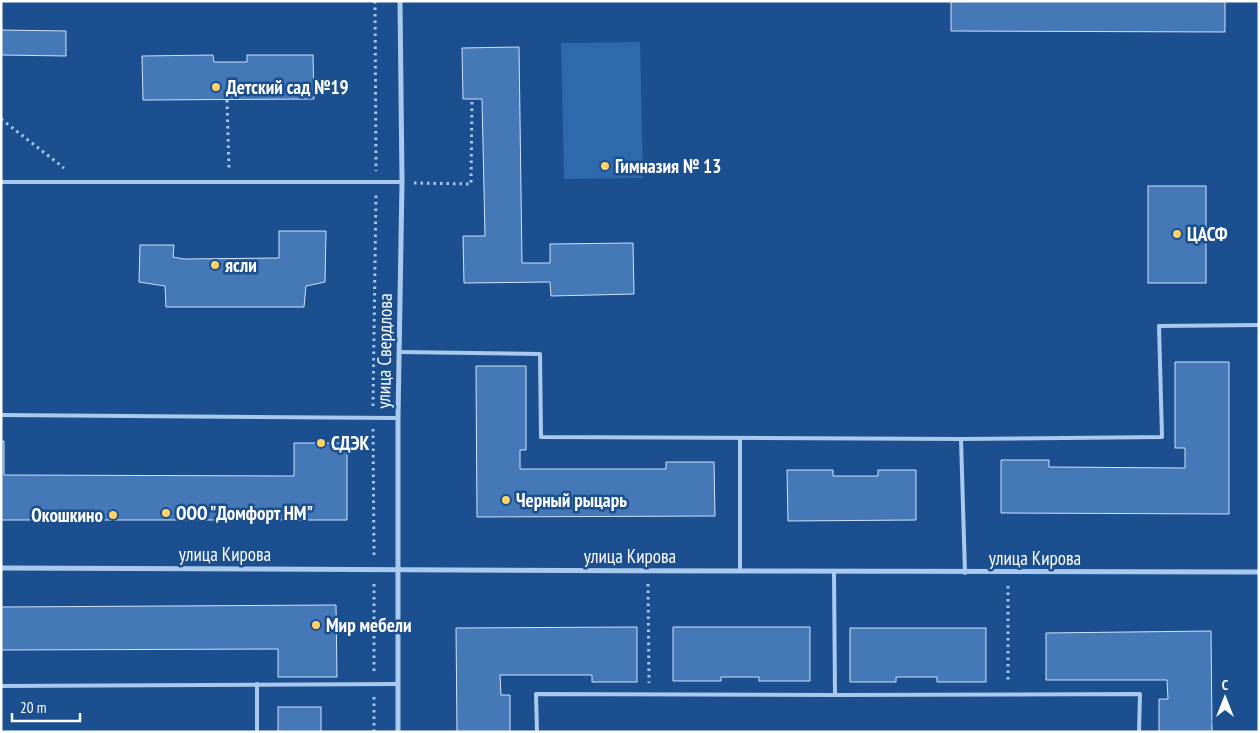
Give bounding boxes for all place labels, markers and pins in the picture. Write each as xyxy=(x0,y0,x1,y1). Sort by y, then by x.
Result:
place label: Детский сад №19 xyxy=(226,75,349,99)
marker: Детский сад №19 xyxy=(210,81,222,93)
place label: Гимназия № 13 xyxy=(615,154,721,178)
marker: Гимназия № 13 xyxy=(599,160,611,172)
place label: ЦАСФ xyxy=(1187,222,1228,246)
marker: ЦАСФ xyxy=(1171,228,1183,240)
place label: ясли xyxy=(225,253,257,277)
marker: ясли xyxy=(209,259,221,271)
place label: СДЭК xyxy=(331,431,370,455)
marker: СДЭК xyxy=(315,437,327,449)
place label: Черный рыцарь xyxy=(516,488,627,512)
marker: Черный рыцарь xyxy=(500,494,512,506)
place label: ООО "Домфорт НМ" xyxy=(176,501,313,525)
place label: Окошкино xyxy=(31,503,103,527)
marker: ООО "Домфорт НМ" xyxy=(160,507,172,519)
marker: Окошкино xyxy=(107,509,119,521)
place label: Мир мебели xyxy=(326,613,411,637)
marker: Мир мебели xyxy=(310,619,322,631)

